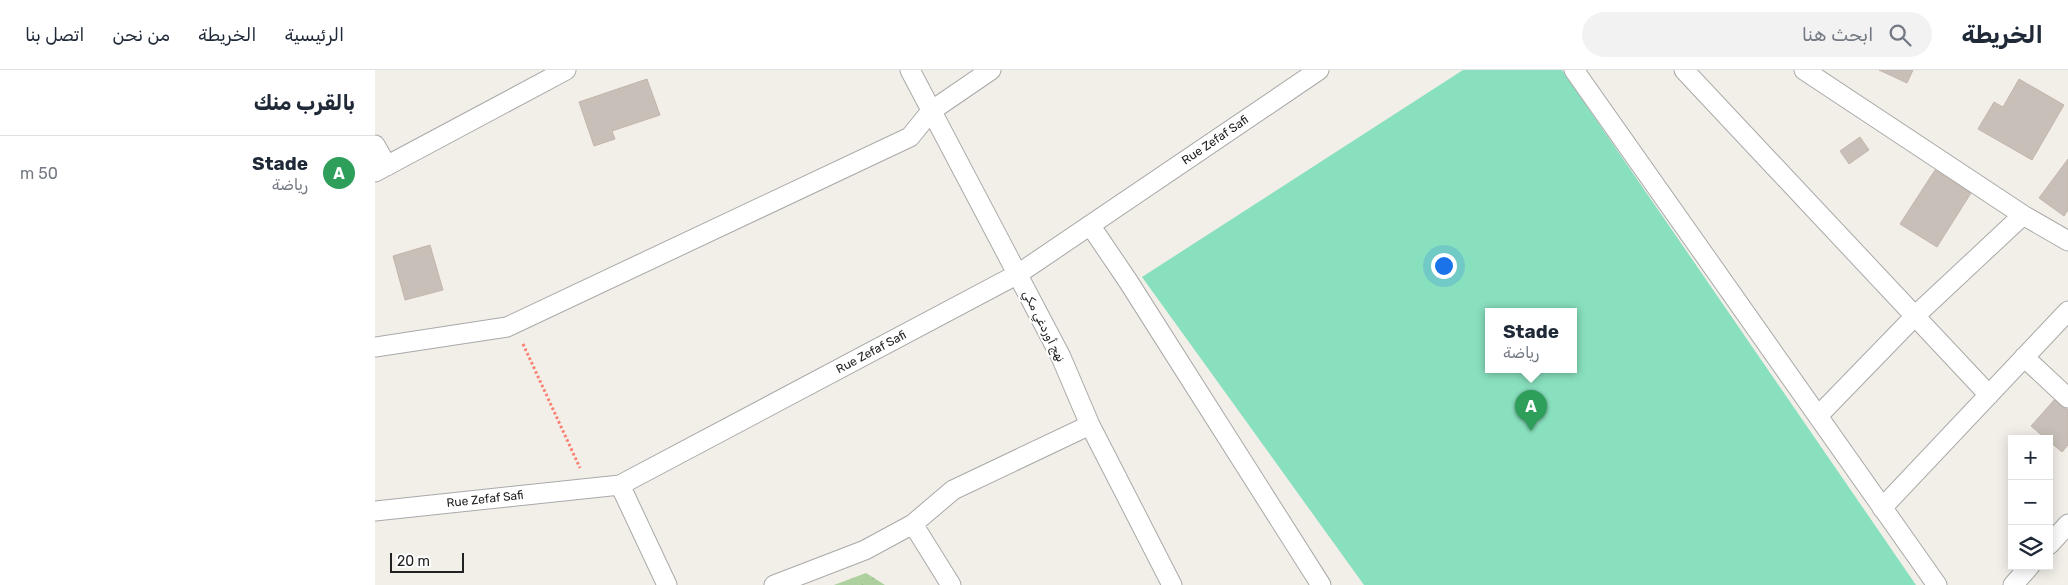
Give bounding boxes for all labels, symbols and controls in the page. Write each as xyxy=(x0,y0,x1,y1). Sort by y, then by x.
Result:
search box xyxy=(1582,12,1932,57)
icon: search xyxy=(1886,21,1914,49)
text: الخريطة xyxy=(1962,21,2043,49)
text: ابحث هنا xyxy=(1802,23,1874,46)
text: اتصل بنا xyxy=(25,24,84,46)
text: من نحن xyxy=(112,24,170,46)
text: الخريطة xyxy=(198,24,256,46)
text: الرئيسية xyxy=(284,24,344,46)
text: بالقرب منك xyxy=(254,90,355,115)
street label: Rue Zefaf Safi xyxy=(1179,113,1251,167)
text: Stade xyxy=(252,152,308,175)
text: 50 m xyxy=(20,164,58,183)
text: A xyxy=(333,164,345,183)
text: رياضة xyxy=(272,175,308,194)
your location xyxy=(1431,253,1457,279)
street label: نهج أوردغي مكي xyxy=(1018,288,1068,365)
popup xyxy=(1485,308,1577,373)
text: Stade xyxy=(1503,320,1559,343)
street label: Rue Zefaf Safi xyxy=(834,328,908,376)
text: رياضة xyxy=(1503,343,1539,362)
pin: A xyxy=(1515,390,1547,431)
map controls xyxy=(2008,435,2053,570)
button: + xyxy=(2008,435,2053,480)
button: − xyxy=(2008,480,2053,525)
street label: Rue Zefaf Safi xyxy=(446,488,524,510)
button: layers xyxy=(2008,525,2053,570)
scale bar xyxy=(390,550,464,573)
text: 20 m xyxy=(397,553,430,570)

